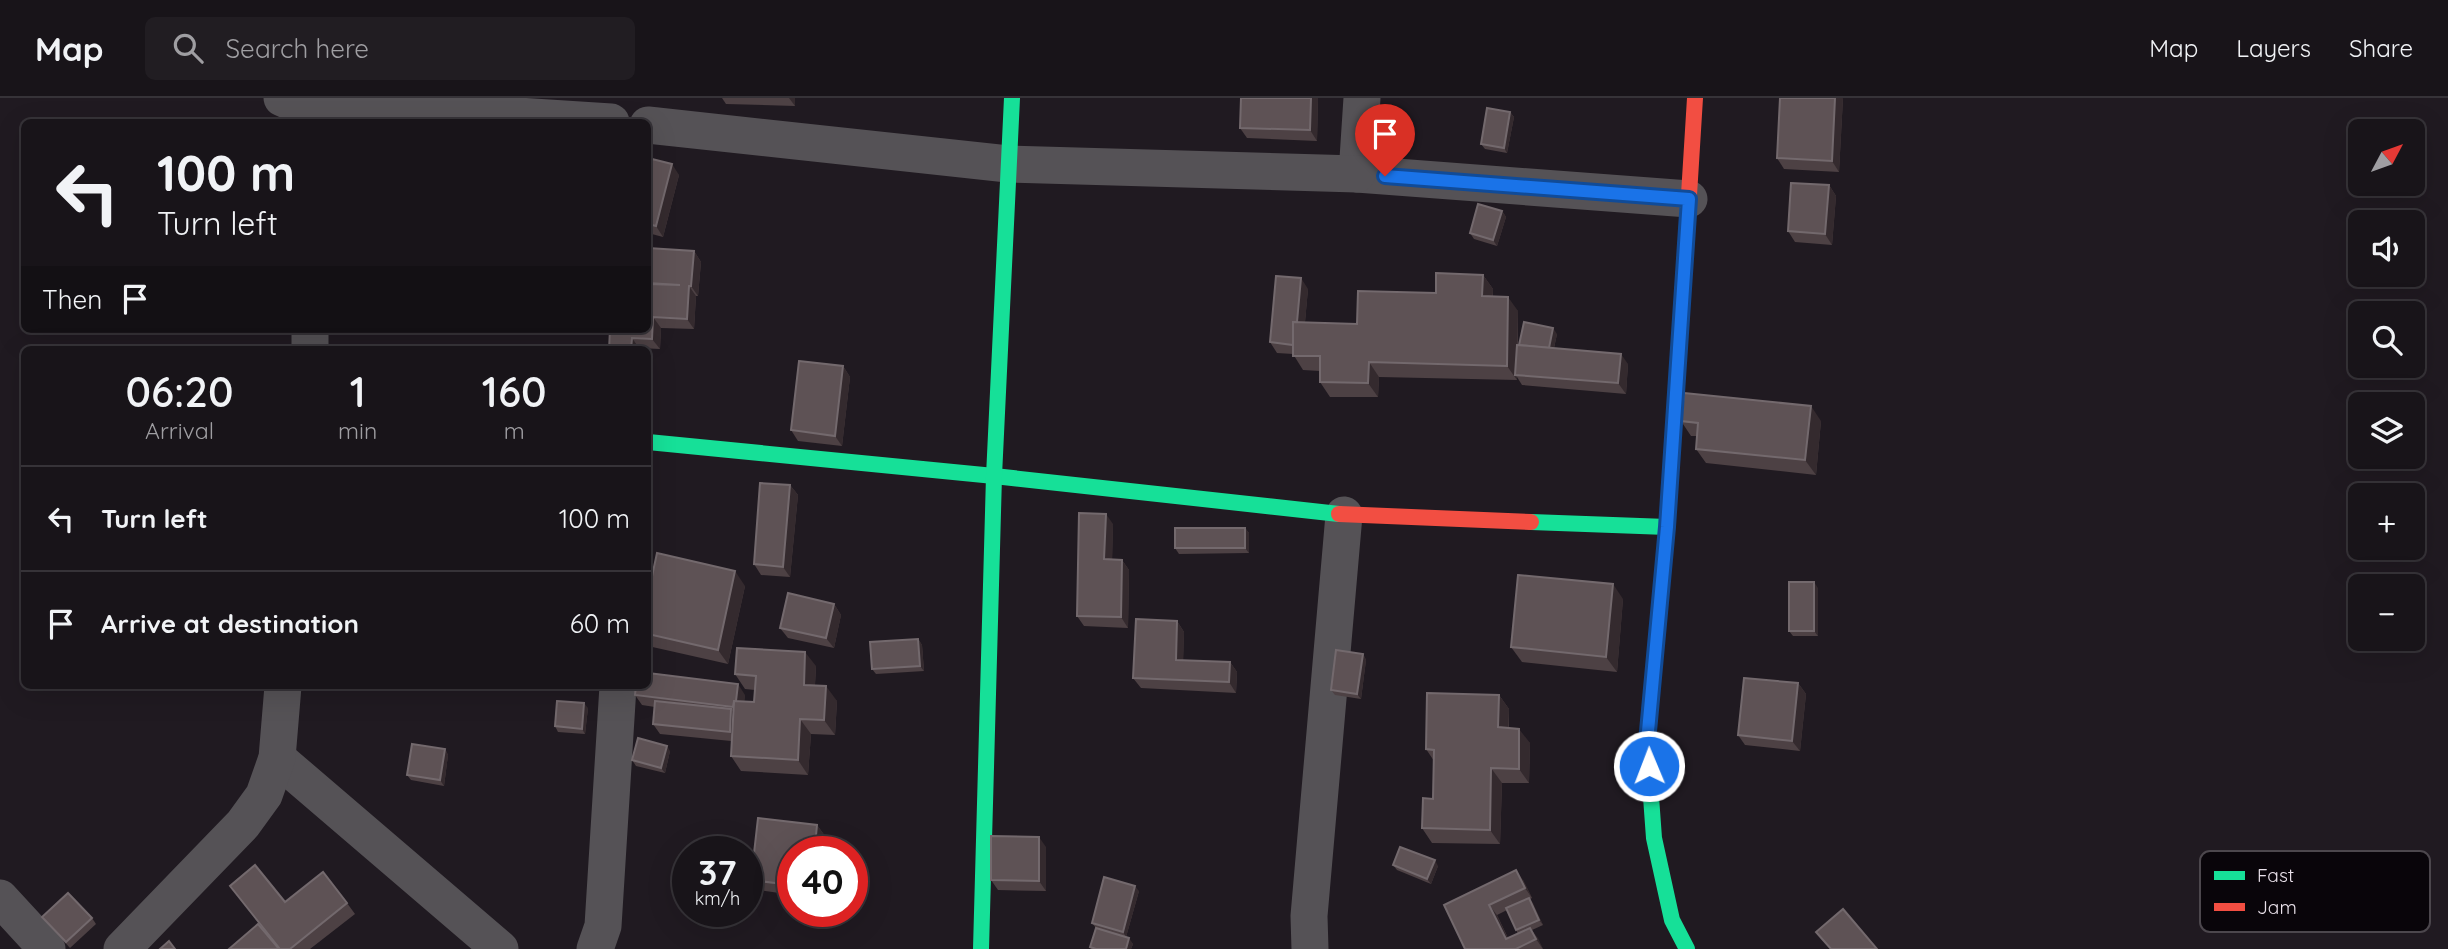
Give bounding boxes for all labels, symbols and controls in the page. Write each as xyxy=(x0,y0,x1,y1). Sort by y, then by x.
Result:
search box xyxy=(145,17,635,80)
text: Map xyxy=(35,28,103,69)
icon: search xyxy=(169,29,207,67)
text: Search here xyxy=(225,32,369,65)
text: Map xyxy=(2149,33,2198,63)
text: Layers xyxy=(2236,33,2311,63)
text: Share xyxy=(2349,33,2413,63)
pin xyxy=(1355,104,1415,176)
icon: arrive xyxy=(1366,115,1404,153)
north arrow xyxy=(2348,119,2426,196)
map controls xyxy=(2348,119,2425,651)
text: 100 m xyxy=(157,142,295,203)
icon: left xyxy=(42,147,133,238)
text: Turn left xyxy=(157,203,278,243)
button: sound xyxy=(2348,210,2425,287)
icon: arrive xyxy=(116,280,154,318)
text: Then xyxy=(42,283,102,316)
button: search xyxy=(2348,301,2425,378)
text: 06:20 xyxy=(126,365,234,418)
text: 1 xyxy=(350,365,366,418)
text: 160 xyxy=(482,365,546,418)
button: layers xyxy=(2348,392,2425,469)
text: Arrival xyxy=(145,416,214,445)
text: min xyxy=(338,416,377,445)
text: m xyxy=(504,416,525,445)
button: + xyxy=(2348,483,2425,560)
icon: left xyxy=(42,500,80,538)
text: Turn left xyxy=(101,502,208,535)
text: 100 m xyxy=(559,502,630,535)
button: − xyxy=(2348,574,2425,651)
icon: arrive xyxy=(42,605,80,643)
text: Arrive at destination xyxy=(101,607,359,640)
text: 60 m xyxy=(570,607,630,640)
position arrow xyxy=(1612,729,1686,803)
speed limit sign: 40 xyxy=(777,836,868,927)
text: 37 xyxy=(698,850,737,894)
legend xyxy=(2200,851,2430,932)
text: Fast xyxy=(2257,863,2294,887)
text: km/h xyxy=(695,887,740,910)
text: Jam xyxy=(2257,895,2297,919)

